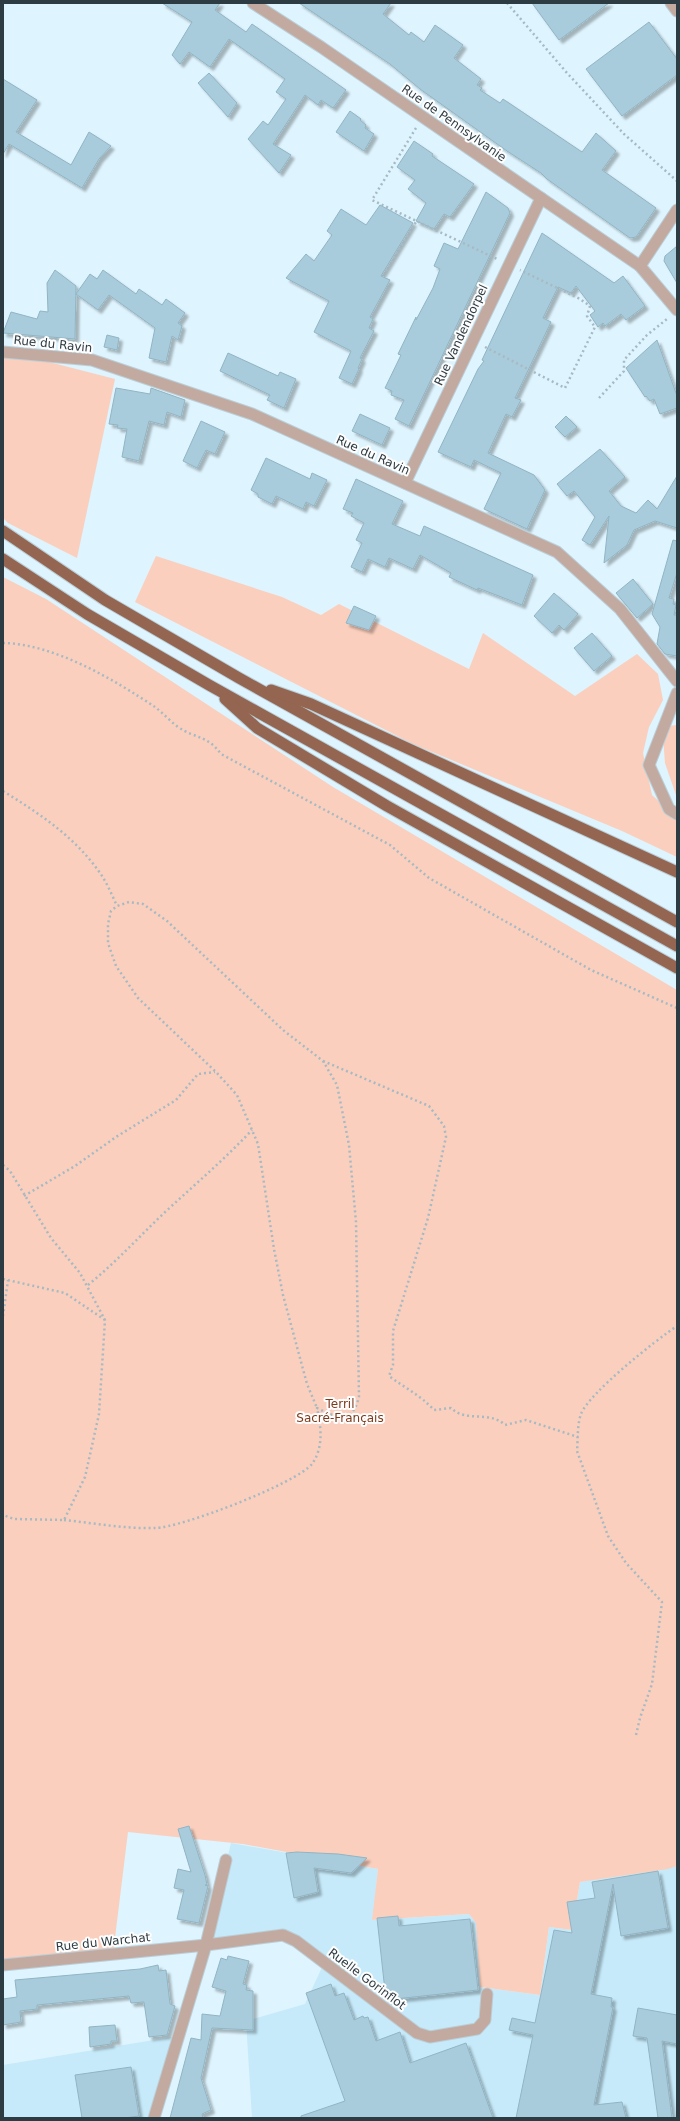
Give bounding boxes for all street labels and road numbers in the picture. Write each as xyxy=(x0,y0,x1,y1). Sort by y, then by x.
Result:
street label: Rue de Pennsylvanie xyxy=(399,82,509,164)
street label: Rue Vandendorpel xyxy=(431,282,491,388)
street label: Rue du Ravin xyxy=(13,333,93,355)
street label: Rue du Ravin xyxy=(334,433,412,477)
street label: Rue du Warchat xyxy=(55,1930,151,1954)
street label: Ruelle Gorinflot xyxy=(326,1945,408,2013)

